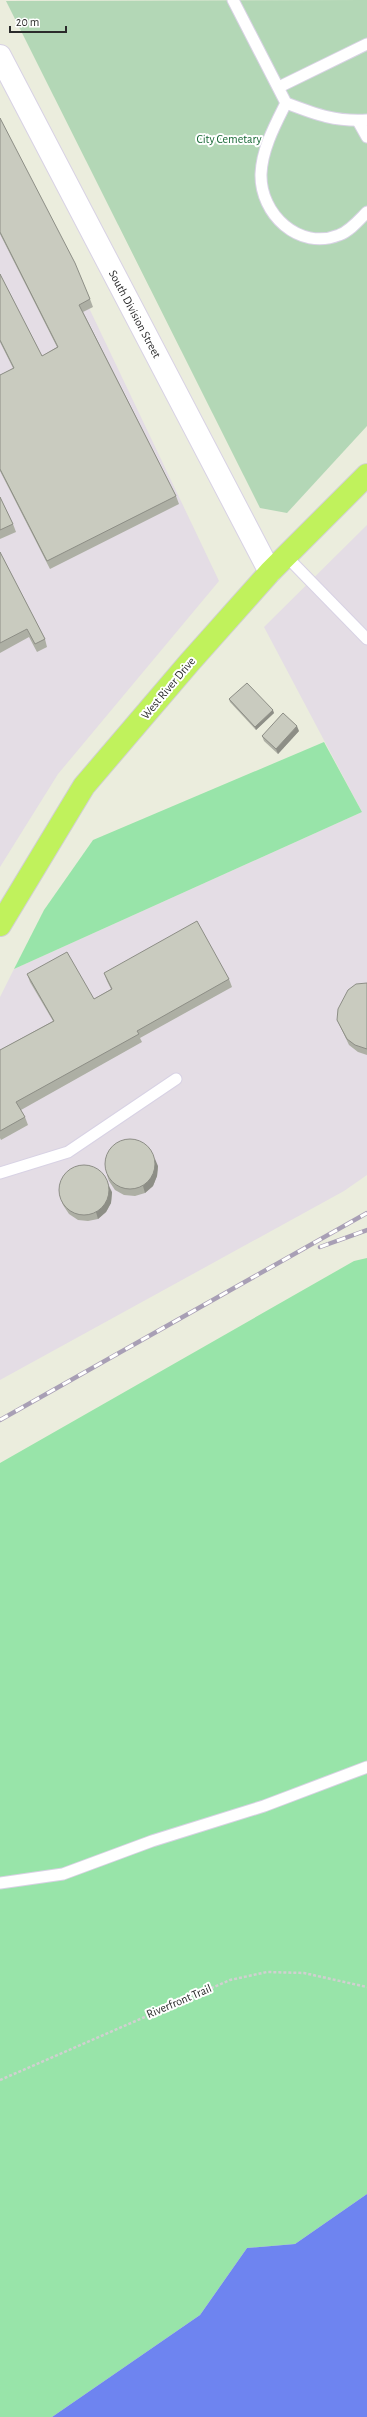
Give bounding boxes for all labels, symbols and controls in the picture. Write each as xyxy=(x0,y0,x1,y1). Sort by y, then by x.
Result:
scale bar xyxy=(10,8,66,34)
text: 20 m xyxy=(16,16,39,28)
park label: City Cemetary xyxy=(196,133,262,146)
street label: South Division Street xyxy=(107,268,163,360)
street label: West River Drive xyxy=(139,655,197,721)
street label: Riverfront Trail xyxy=(145,1982,213,2020)

